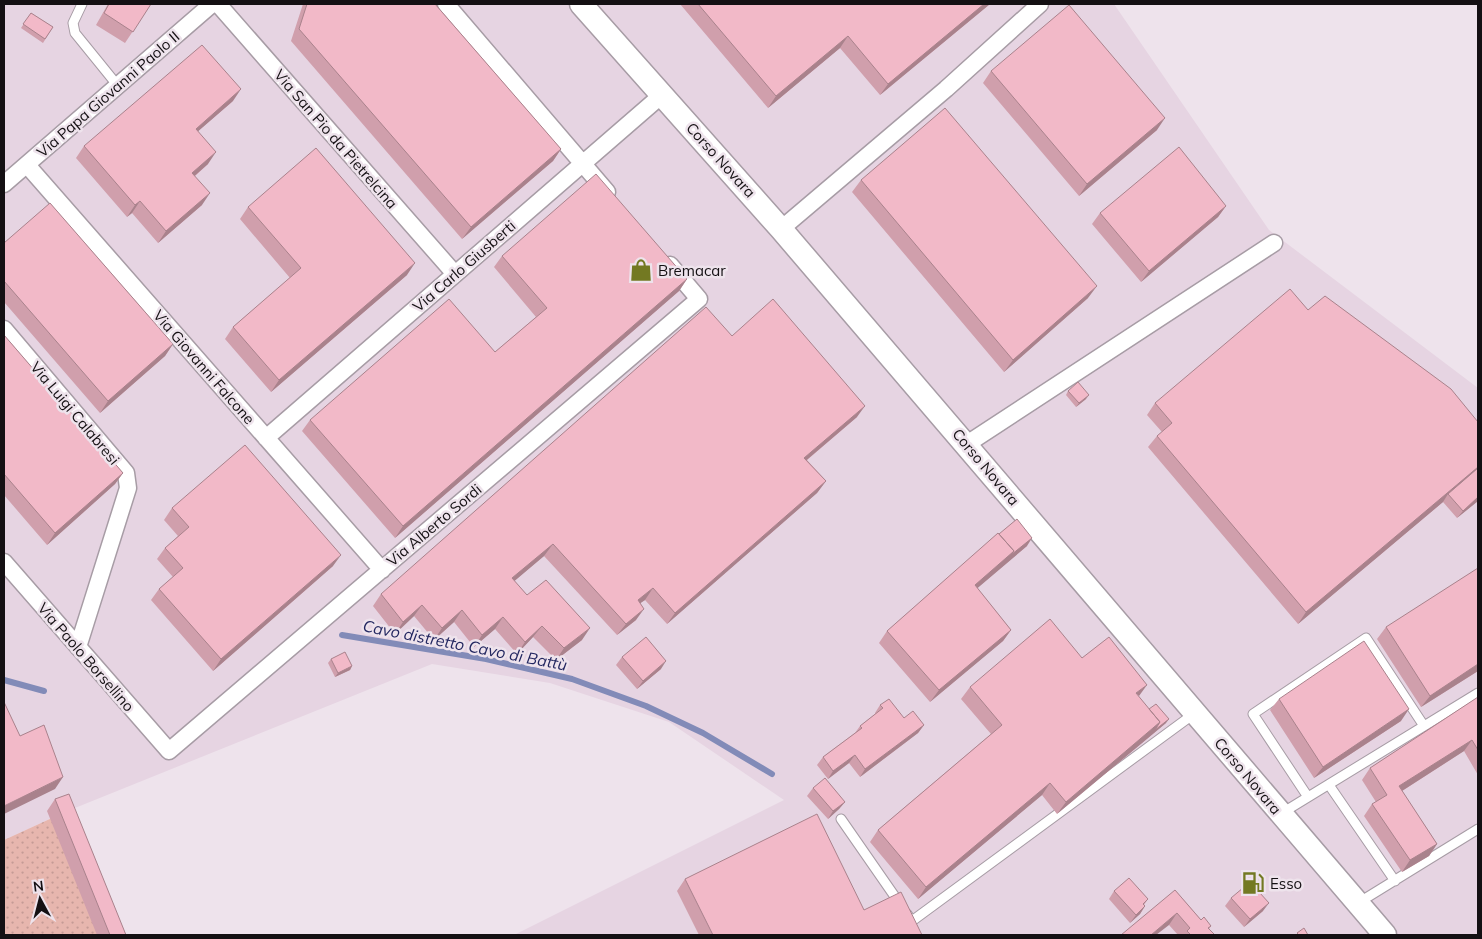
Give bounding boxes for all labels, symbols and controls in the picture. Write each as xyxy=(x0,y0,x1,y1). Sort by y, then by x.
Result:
street label: Via Papa Giovanni Paolo II xyxy=(33,27,183,161)
street label: Via San Pio da Pietrelcina xyxy=(270,65,402,213)
street label: Corso Novara xyxy=(682,119,760,201)
street label: Via Carlo Giusberti xyxy=(409,216,519,316)
shop icon: Bremacar xyxy=(628,257,654,283)
place label: Bremacar xyxy=(658,261,726,280)
street label: Via Giovanni Falcone xyxy=(149,306,259,428)
street label: Via Luigi Calabresi xyxy=(26,358,124,468)
street label: Corso Novara xyxy=(948,425,1024,509)
street label: Via Alberto Sordi xyxy=(383,480,485,570)
street label: Via Paolo Borsellino xyxy=(34,599,138,715)
water label: Cavo distretto Cavo di Battù xyxy=(361,615,569,675)
street label: Corso Novara xyxy=(1210,734,1286,818)
fuel station icon: Esso xyxy=(1240,870,1266,896)
north arrow xyxy=(15,874,65,924)
place label: Esso xyxy=(1270,874,1302,893)
text: N xyxy=(32,877,45,896)

